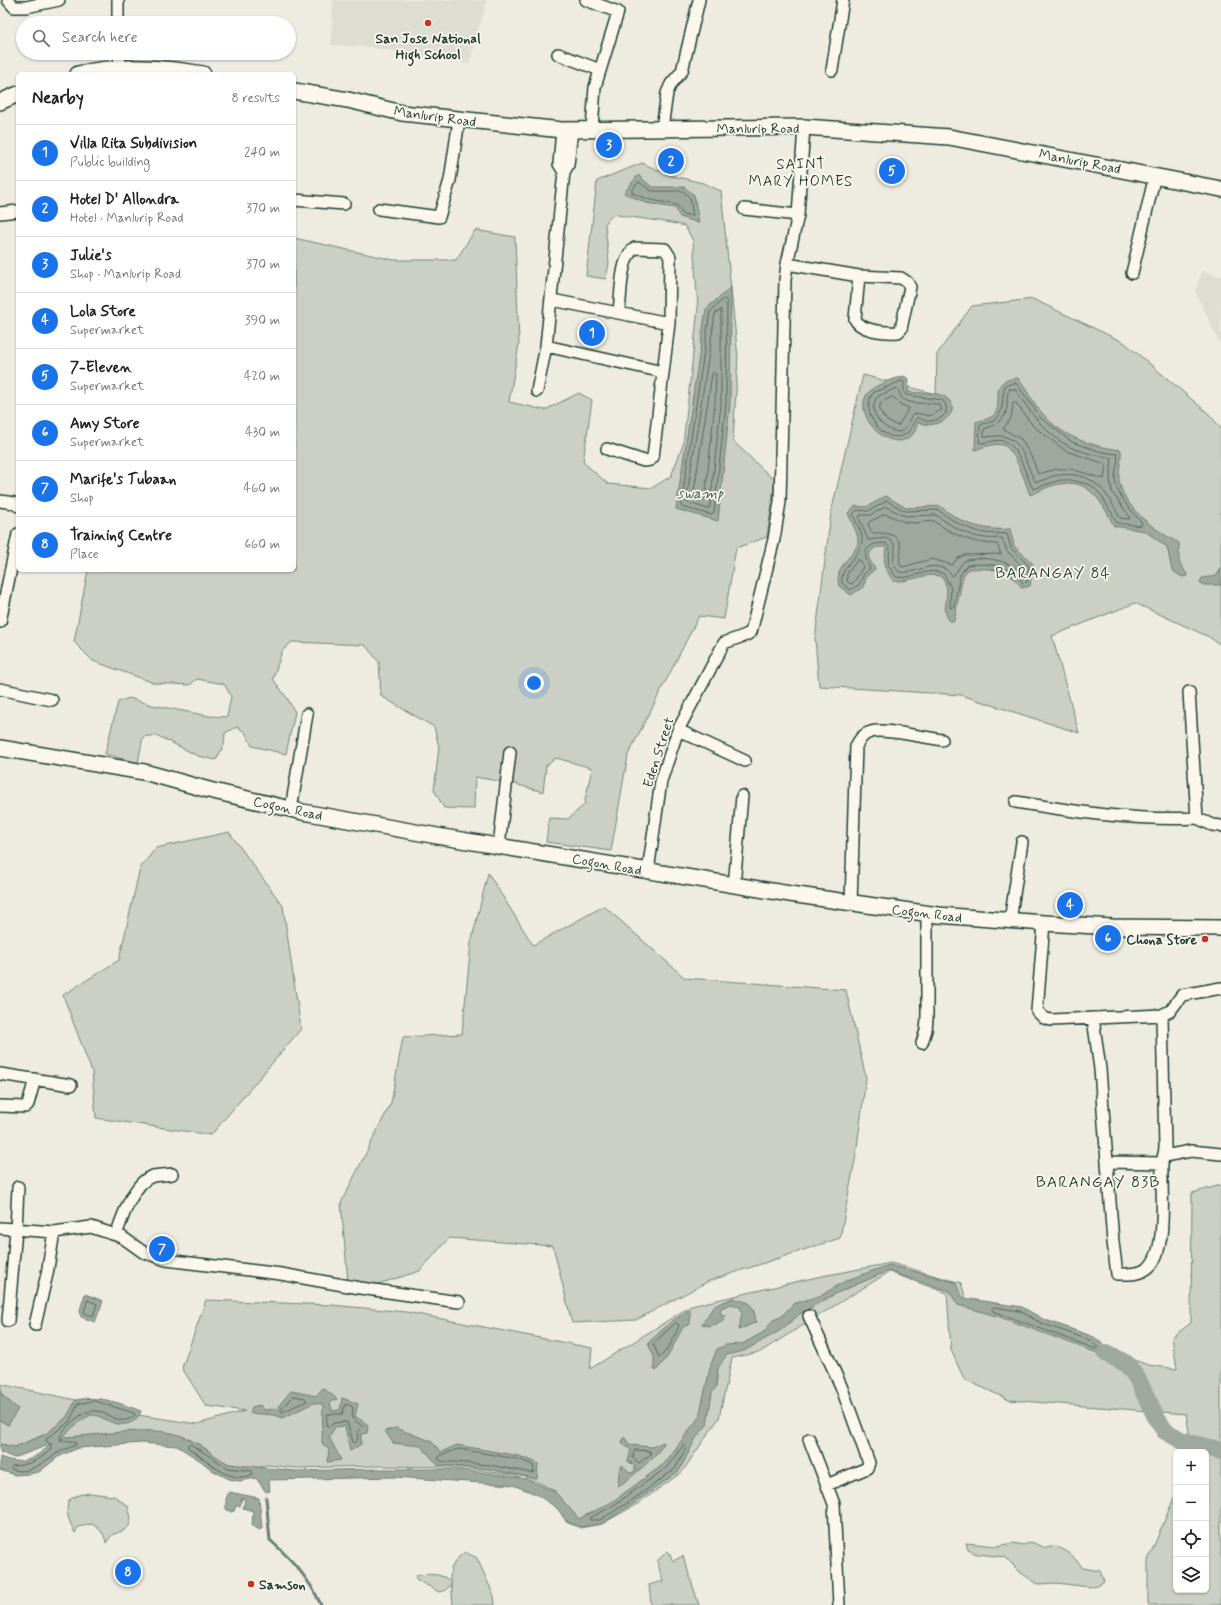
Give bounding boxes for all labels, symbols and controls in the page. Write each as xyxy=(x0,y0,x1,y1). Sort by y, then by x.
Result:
search box xyxy=(16,16,296,60)
marker: San Jose National High School xyxy=(423,18,433,28)
icon: search xyxy=(30,27,52,49)
text: Search here xyxy=(62,28,138,48)
place label: San Jose National High School xyxy=(375,30,481,67)
text: Nearby xyxy=(32,87,84,109)
text: 8 results xyxy=(232,90,280,107)
street label: Manlurip Road xyxy=(393,102,477,132)
street label: Manlurip Road xyxy=(717,120,799,138)
pin: 3 xyxy=(596,130,622,160)
text: Villa Rita Subdivision xyxy=(70,134,197,154)
text: 1 xyxy=(42,144,48,161)
text: 240 m xyxy=(244,144,280,161)
street label: Manlurip Road xyxy=(1037,145,1122,179)
pin: 2 xyxy=(658,146,684,176)
text: Public building xyxy=(70,154,150,171)
district label: SAINT MARY HOMES xyxy=(749,155,853,192)
pin: 5 xyxy=(879,156,905,186)
text: Hotel D' Allondra xyxy=(70,190,179,210)
text: 2 xyxy=(42,200,48,217)
text: 370 m xyxy=(246,200,280,217)
text: Hotel · Manlurip Road xyxy=(70,210,183,227)
text: Julie's xyxy=(70,246,112,266)
text: 3 xyxy=(42,256,48,273)
text: 370 m xyxy=(246,256,280,273)
text: Shop · Manlurip Road xyxy=(70,266,181,283)
text: Lola Store xyxy=(70,302,136,322)
text: 4 xyxy=(41,312,49,329)
text: 390 m xyxy=(245,312,280,329)
pin: 1 xyxy=(579,318,605,348)
text: Supermarket xyxy=(70,322,144,339)
text: 7-Eleven xyxy=(70,358,132,378)
text: 5 xyxy=(41,368,49,385)
text: 420 m xyxy=(244,368,280,385)
text: Supermarket xyxy=(70,378,144,395)
text: Amy Store xyxy=(70,414,140,434)
text: 6 xyxy=(42,424,48,441)
text: 430 m xyxy=(245,424,280,441)
text: Supermarket xyxy=(70,434,144,451)
text: Marife's Tubaan xyxy=(70,470,176,490)
text: 7 xyxy=(41,480,49,497)
text: 460 m xyxy=(244,480,280,497)
water label: swamp xyxy=(677,484,724,504)
text: Shop xyxy=(70,490,94,507)
text: Training Centre xyxy=(70,526,172,546)
text: 8 xyxy=(41,536,49,553)
text: 660 m xyxy=(244,536,280,553)
text: Place xyxy=(70,546,99,563)
district label: BARANGAY 84 xyxy=(995,563,1111,584)
your location xyxy=(524,673,544,693)
street label: Eden Street xyxy=(639,714,679,790)
street label: Cogon Road xyxy=(251,793,324,827)
street label: Cogon Road xyxy=(570,850,643,882)
pin: 4 xyxy=(1057,890,1083,920)
street label: Cogon Road xyxy=(891,901,963,929)
pin: 6 xyxy=(1095,923,1121,953)
place label: Chona Store xyxy=(1126,931,1197,949)
marker: Chona Store xyxy=(1200,934,1210,944)
district label: BARANGAY 83B xyxy=(1036,1172,1160,1193)
pin: 7 xyxy=(149,1234,175,1264)
map controls xyxy=(1173,1449,1209,1593)
button: + xyxy=(1173,1449,1209,1485)
button: − xyxy=(1173,1485,1209,1521)
button: locate xyxy=(1173,1521,1209,1557)
pin: 8 xyxy=(115,1557,141,1587)
button: layers xyxy=(1173,1557,1209,1593)
place label: Samson xyxy=(259,1576,306,1594)
marker: Samson xyxy=(246,1579,256,1589)

